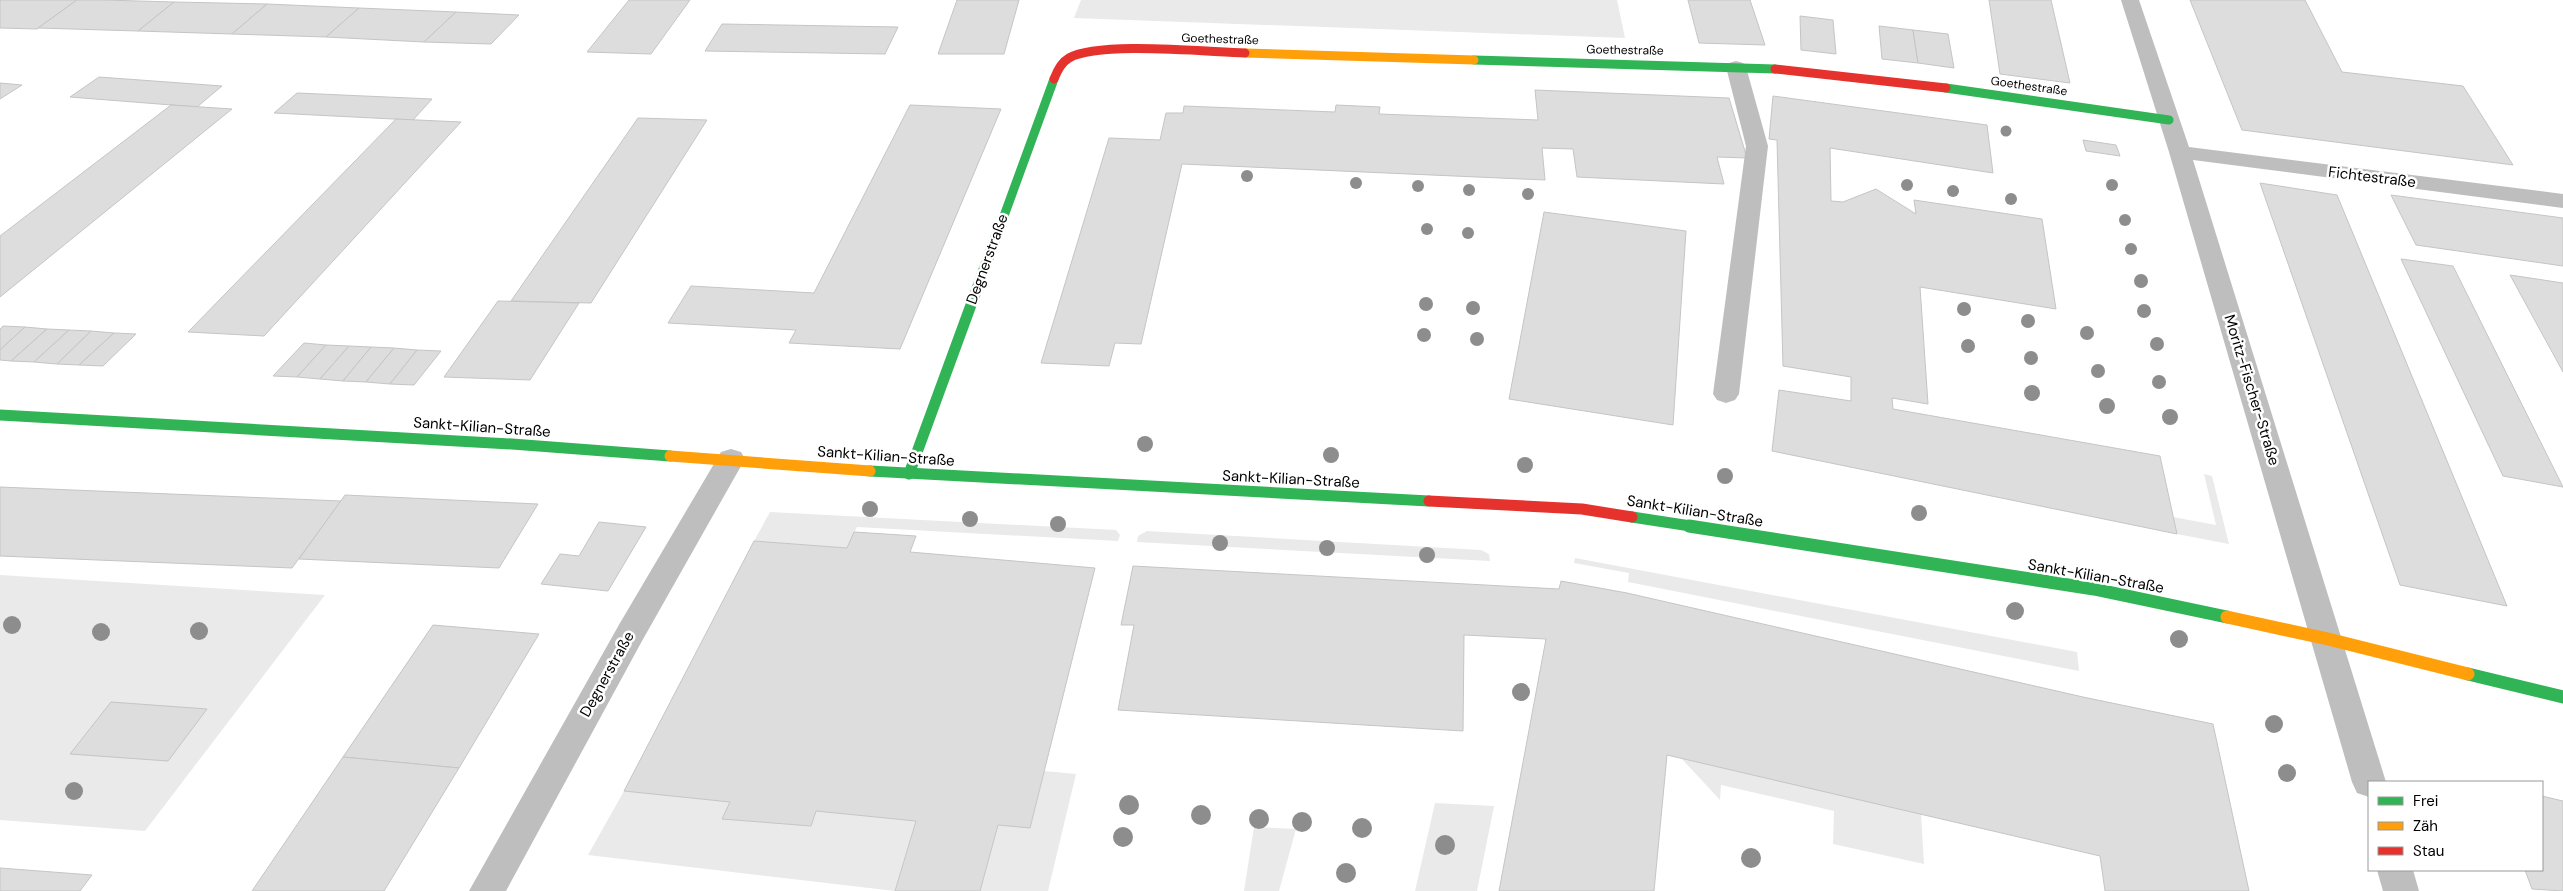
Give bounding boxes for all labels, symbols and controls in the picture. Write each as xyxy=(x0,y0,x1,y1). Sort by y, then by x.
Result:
street label: Goethestraße xyxy=(1181,30,1259,48)
street label: Goethestraße xyxy=(1586,41,1664,59)
street label: Goethestraße xyxy=(1990,73,2069,99)
street label: Fichtestraße xyxy=(2327,162,2417,192)
street label: Degnerstraße xyxy=(961,211,1013,307)
street label: Moritz-Fischer-Straße xyxy=(2220,312,2284,468)
street label: Sankt-Kilian-Straße xyxy=(413,412,551,442)
street label: Sankt-Kilian-Straße xyxy=(817,441,955,471)
street label: Sankt-Kilian-Straße xyxy=(1222,465,1360,493)
street label: Sankt-Kilian-Straße xyxy=(1625,490,1765,532)
street label: Sankt-Kilian-Straße xyxy=(2026,554,2166,598)
street label: Degnerstraße xyxy=(575,628,639,720)
legend xyxy=(2368,781,2543,871)
text: Frei xyxy=(2413,791,2438,811)
text: Zäh xyxy=(2413,816,2438,836)
text: Stau xyxy=(2413,841,2444,861)

